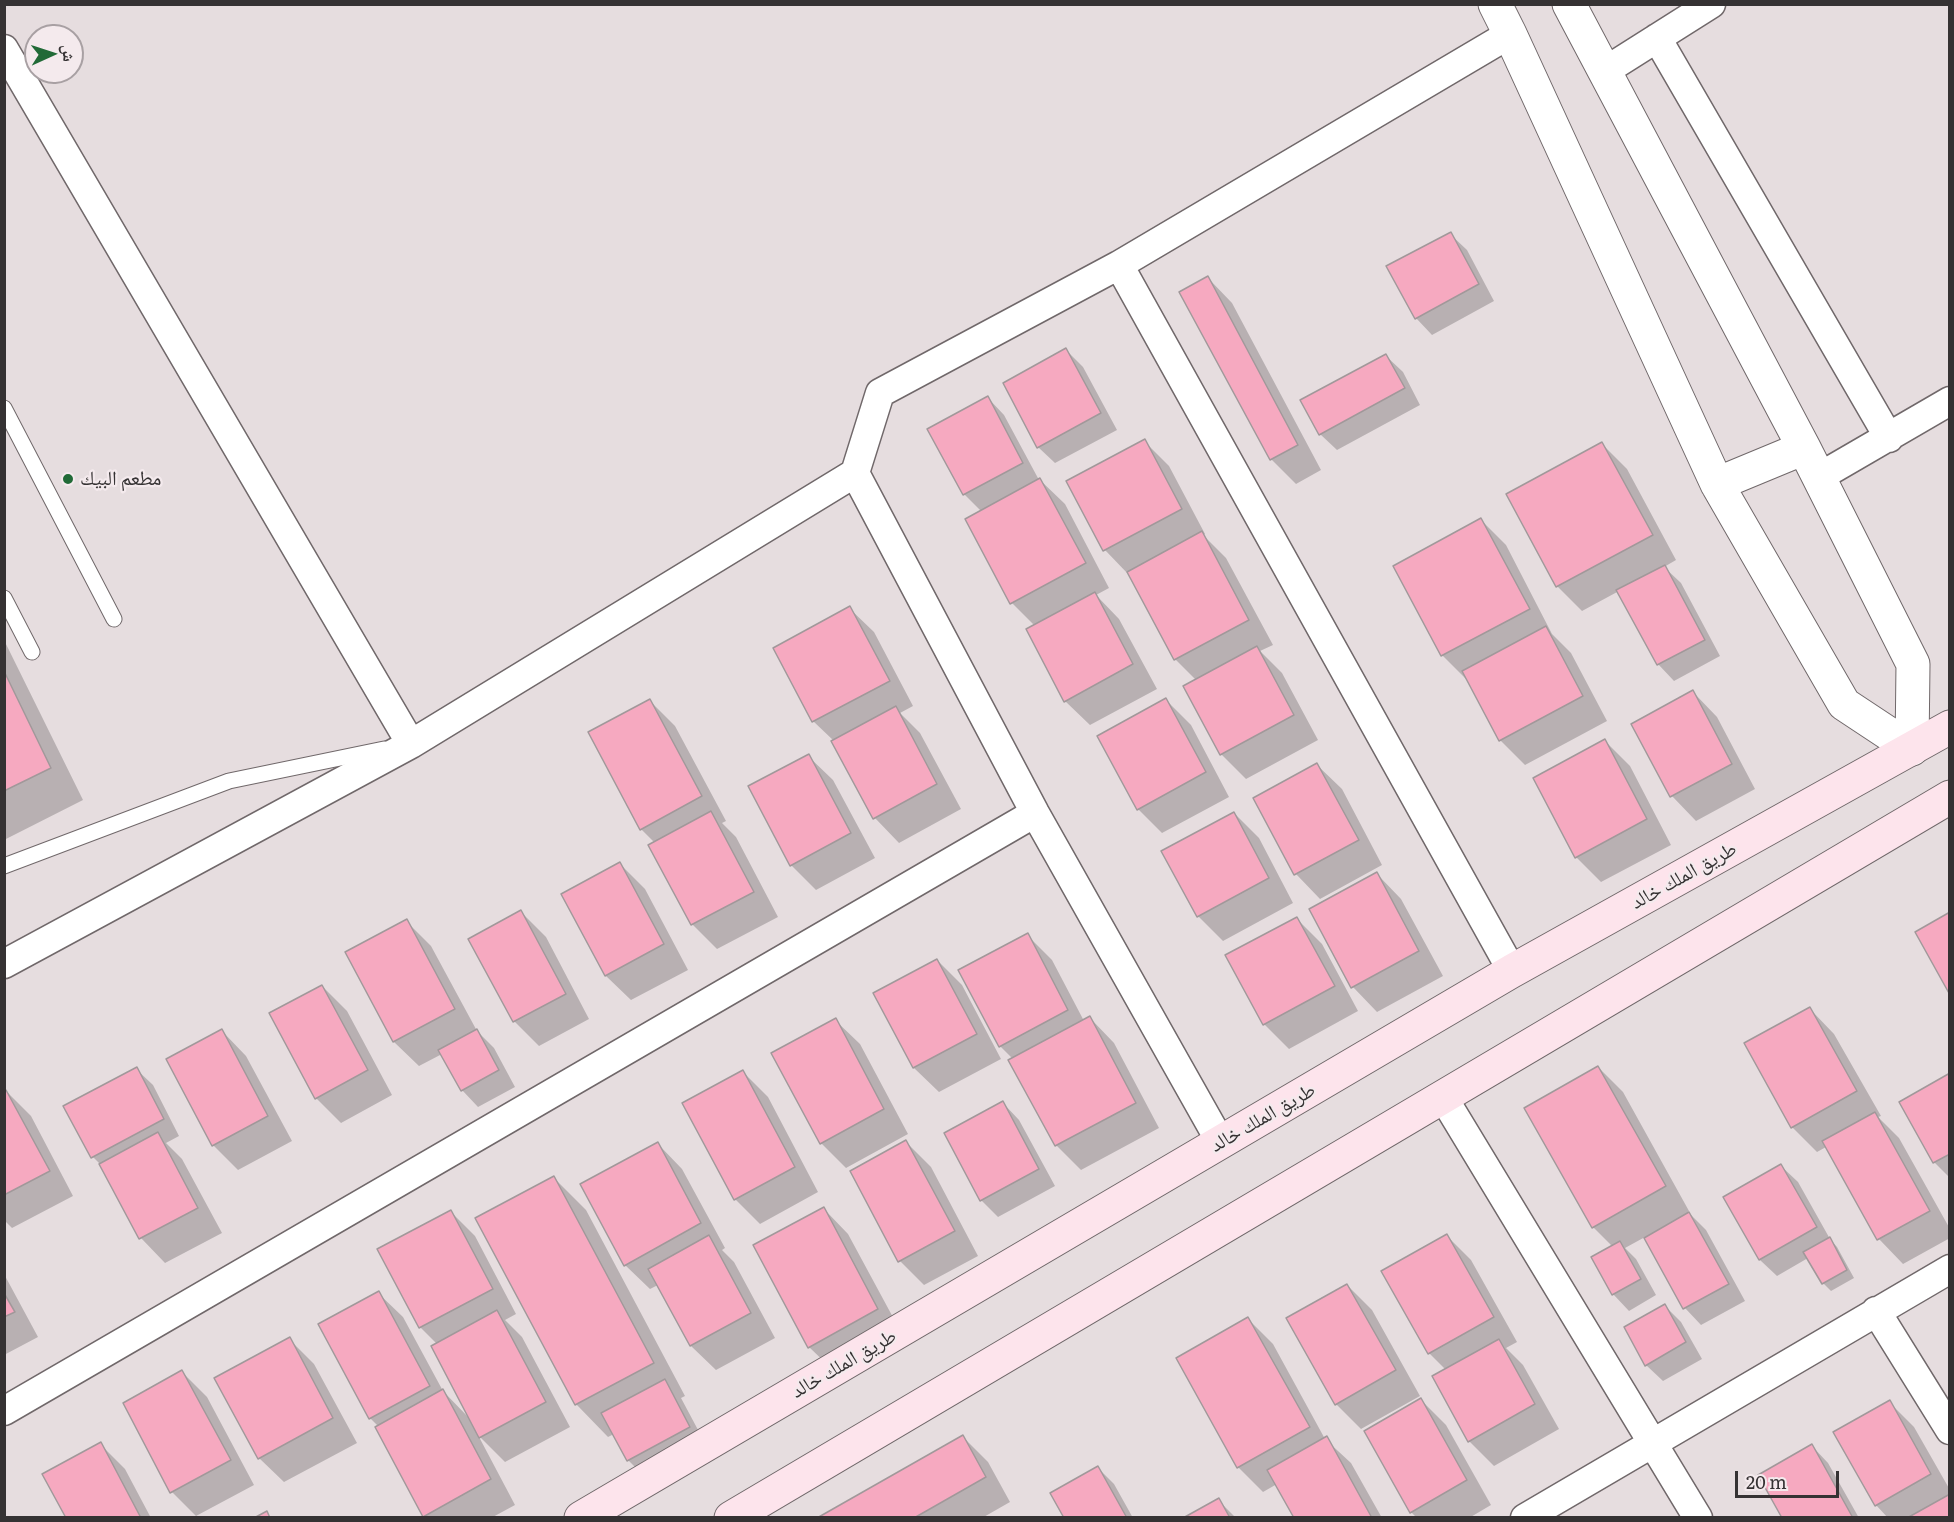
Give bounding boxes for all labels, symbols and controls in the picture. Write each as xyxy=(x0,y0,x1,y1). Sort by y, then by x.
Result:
north arrow xyxy=(24,24,84,84)
text: ش xyxy=(58,44,82,62)
place label: مطعم البيك xyxy=(80,467,161,491)
marker: مطعم البيك xyxy=(61,472,75,486)
street label: طريق الملك خالد xyxy=(1627,837,1741,915)
street label: طريق الملك خالد xyxy=(1206,1078,1320,1158)
street label: طريق الملك خالد xyxy=(787,1324,901,1404)
scale bar xyxy=(1738,1459,1842,1497)
text: 20 m xyxy=(1746,1468,1787,1495)

